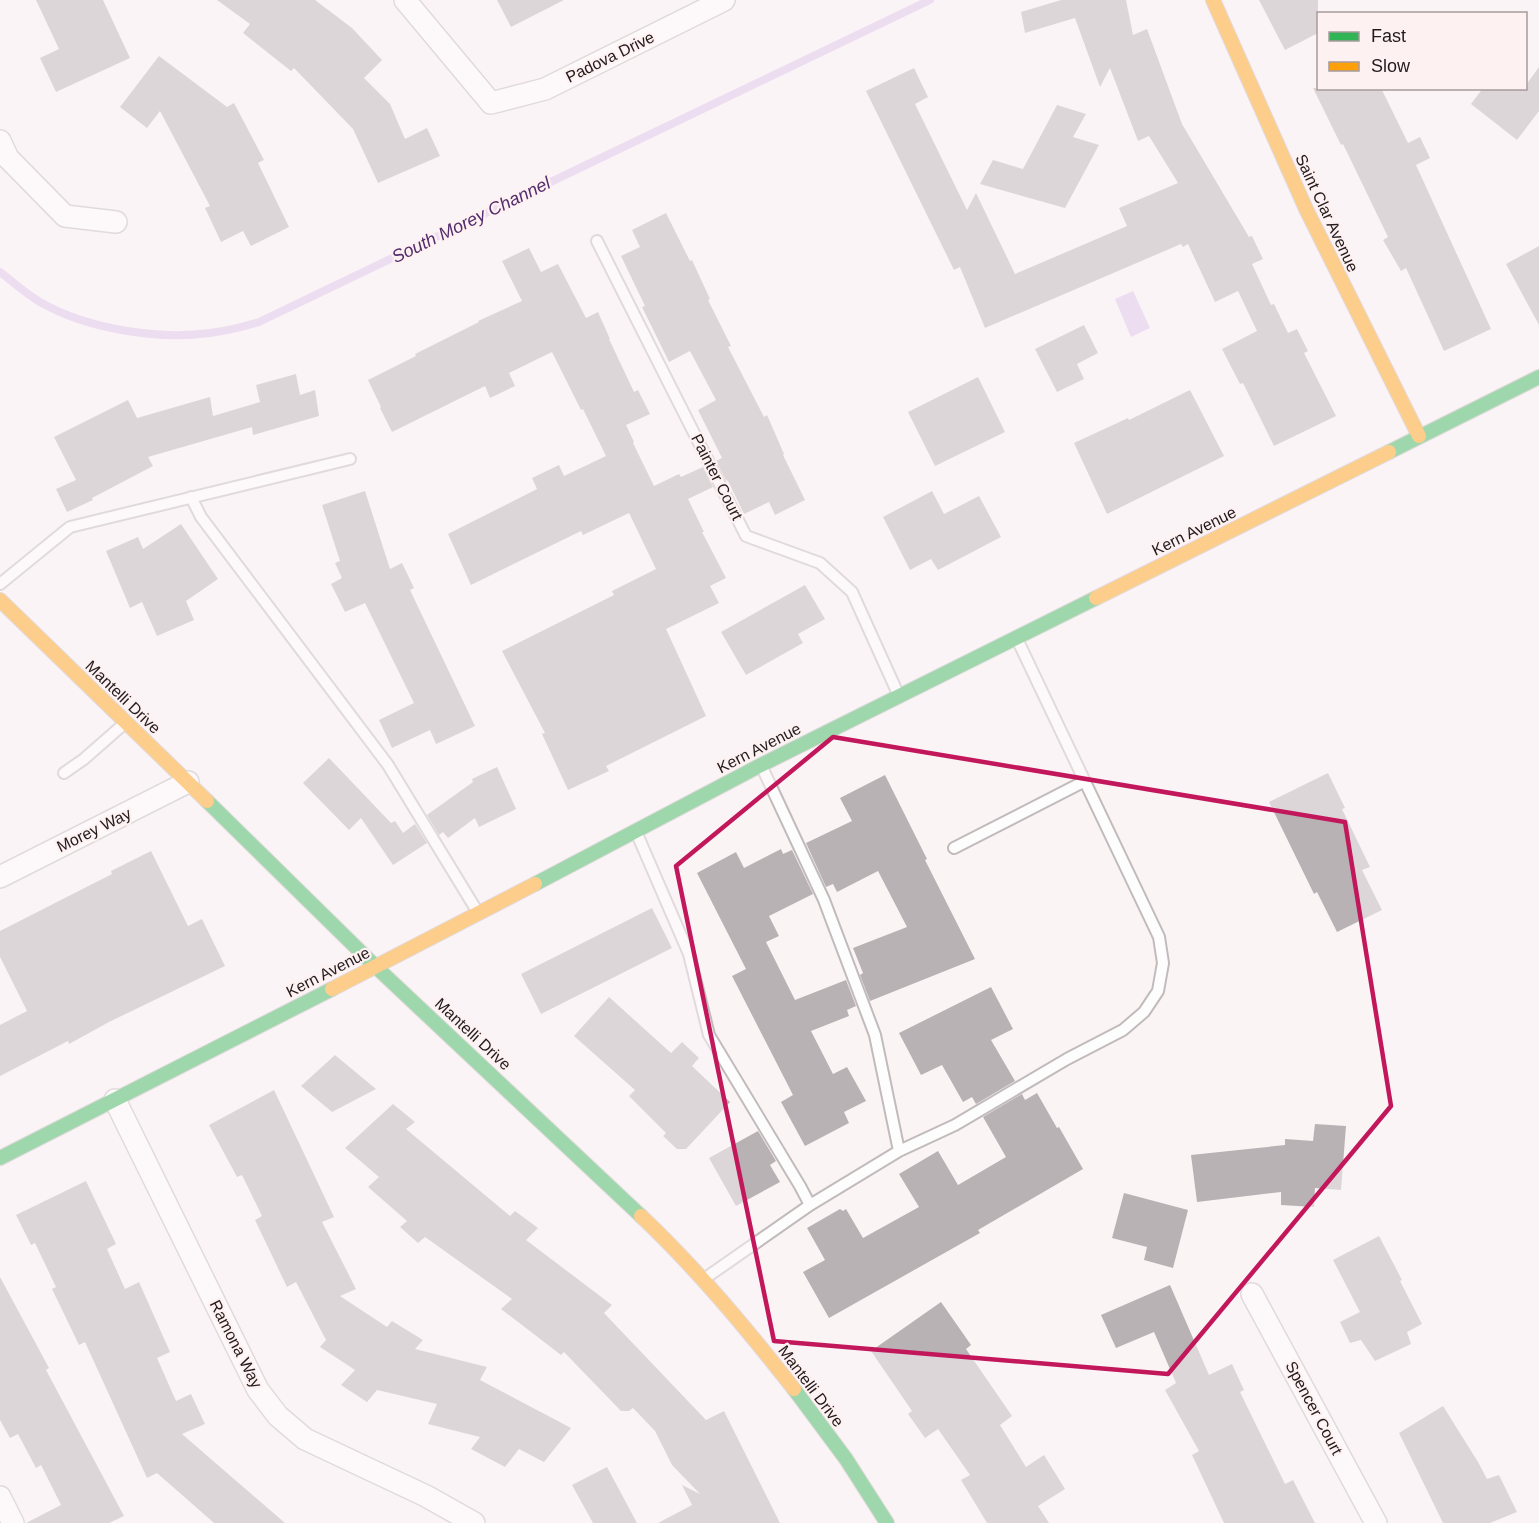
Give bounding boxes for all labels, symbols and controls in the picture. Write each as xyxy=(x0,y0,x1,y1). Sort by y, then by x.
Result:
legend xyxy=(1317,12,1527,90)
text: Fast xyxy=(1371,26,1406,46)
street label: Padova Drive xyxy=(563,28,657,86)
text: Slow xyxy=(1371,56,1411,76)
street label: Saint Clar Avenue xyxy=(1292,151,1362,275)
water label: South Morey Channel xyxy=(388,172,555,267)
street label: Painter Court xyxy=(688,431,746,523)
street label: Kern Avenue xyxy=(1149,503,1239,559)
street label: Mantelli Drive xyxy=(82,657,164,737)
street label: Kern Avenue xyxy=(714,720,804,776)
street label: Morey Way xyxy=(54,805,134,855)
street label: Kern Avenue xyxy=(283,944,373,1000)
street label: Mantelli Drive xyxy=(432,995,514,1073)
street label: Ramona Way xyxy=(207,1297,265,1391)
street label: Mantelli Drive xyxy=(775,1342,847,1430)
street label: Spencer Court xyxy=(1282,1358,1346,1458)

